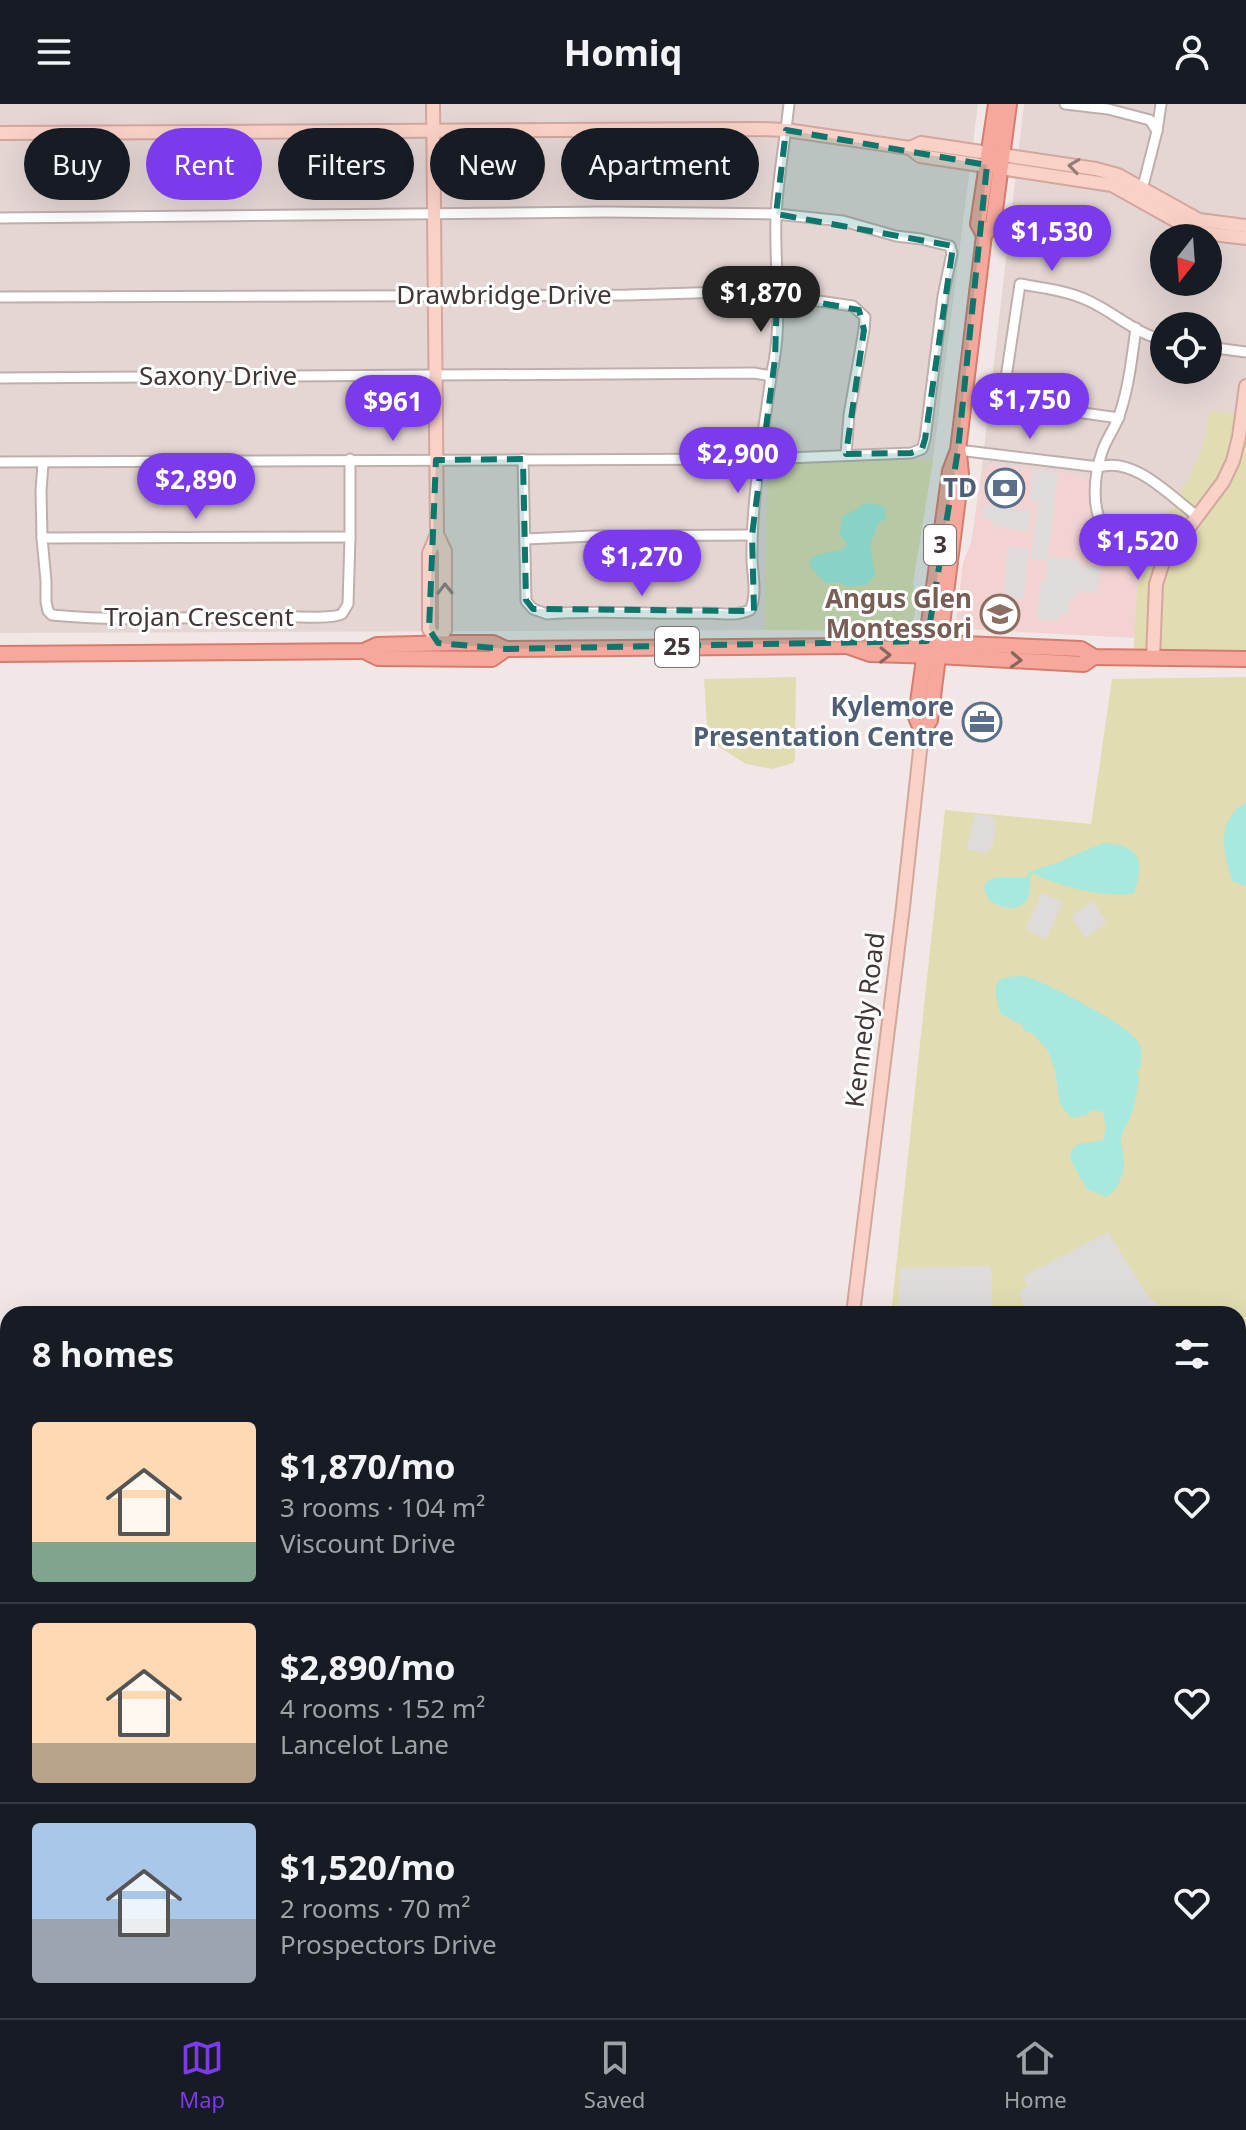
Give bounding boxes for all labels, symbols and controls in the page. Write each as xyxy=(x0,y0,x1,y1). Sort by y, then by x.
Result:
text: Homiq xyxy=(564,28,682,77)
icon: menu xyxy=(32,30,76,74)
icon: person xyxy=(1170,30,1214,74)
chip: Buy xyxy=(24,128,130,200)
chip: Rent xyxy=(146,128,262,200)
chip: Filters xyxy=(278,128,414,200)
chip: New xyxy=(430,128,545,200)
chip: Apartment xyxy=(561,128,759,200)
one-way arrow xyxy=(1067,158,1081,175)
pin: $1,530 xyxy=(987,205,1117,273)
text: $1,530 xyxy=(1011,213,1093,249)
north arrow xyxy=(1150,224,1222,296)
map controls xyxy=(1150,224,1222,384)
pin: $1,870 xyxy=(696,266,826,334)
text: $1,870 xyxy=(720,274,802,310)
street label: Drawbridge Drive xyxy=(396,276,612,312)
button: locate xyxy=(1150,312,1222,384)
street label: Saxony Drive xyxy=(139,357,297,393)
pin: $1,750 xyxy=(965,373,1095,441)
pin: $961 xyxy=(346,375,440,443)
text: $1,750 xyxy=(989,381,1071,417)
text: $961 xyxy=(363,383,423,419)
pin: $2,900 xyxy=(673,427,803,495)
text: $2,900 xyxy=(697,435,779,471)
pin: $2,890 xyxy=(131,453,261,521)
text: $2,890 xyxy=(155,461,237,497)
bank icon: TD xyxy=(984,467,1026,509)
place label: TD xyxy=(943,469,977,505)
pin: $1,520 xyxy=(1073,514,1203,582)
text: $1,520 xyxy=(1097,522,1179,558)
road number: 3 xyxy=(924,525,956,565)
pin: $1,270 xyxy=(577,530,707,598)
text: $1,270 xyxy=(601,538,683,574)
place label: Angus Glen Montessori xyxy=(825,580,972,646)
one-way arrow xyxy=(436,582,454,595)
school or university icon: Angus Glen Montessori xyxy=(979,593,1021,635)
street label: Trojan Crescent xyxy=(104,598,294,634)
road number: 25 xyxy=(655,627,699,667)
one-way arrow xyxy=(879,646,892,663)
one-way arrow xyxy=(1010,652,1023,669)
place label: Kylemore Presentation Centre xyxy=(693,688,954,754)
office icon: Kylemore Presentation Centre xyxy=(961,701,1003,743)
street label: Kennedy Road xyxy=(835,930,893,1109)
text: 8 homes xyxy=(32,1331,174,1377)
icon: filters xyxy=(1170,1332,1214,1376)
text: $1,870/mo xyxy=(280,1443,455,1489)
icon: home xyxy=(96,1454,192,1550)
icon: heart xyxy=(1170,1480,1214,1524)
text: 3 rooms · 104 m² xyxy=(280,1489,485,1525)
text: Viscount Drive xyxy=(280,1525,456,1561)
text: $2,890/mo xyxy=(280,1644,455,1690)
icon: home xyxy=(96,1655,192,1751)
icon: heart xyxy=(1170,1681,1214,1725)
text: 4 rooms · 152 m² xyxy=(280,1690,485,1726)
text: Lancelot Lane xyxy=(280,1726,449,1762)
text: $1,520/mo xyxy=(280,1844,455,1890)
icon: home xyxy=(96,1855,192,1951)
icon: heart xyxy=(1170,1881,1214,1925)
text: 2 rooms · 70 m² xyxy=(280,1890,470,1926)
text: Prospectors Drive xyxy=(280,1926,497,1962)
tab: Map xyxy=(179,2036,225,2114)
tab: Saved xyxy=(584,2036,645,2114)
tab: Home xyxy=(1004,2036,1067,2114)

